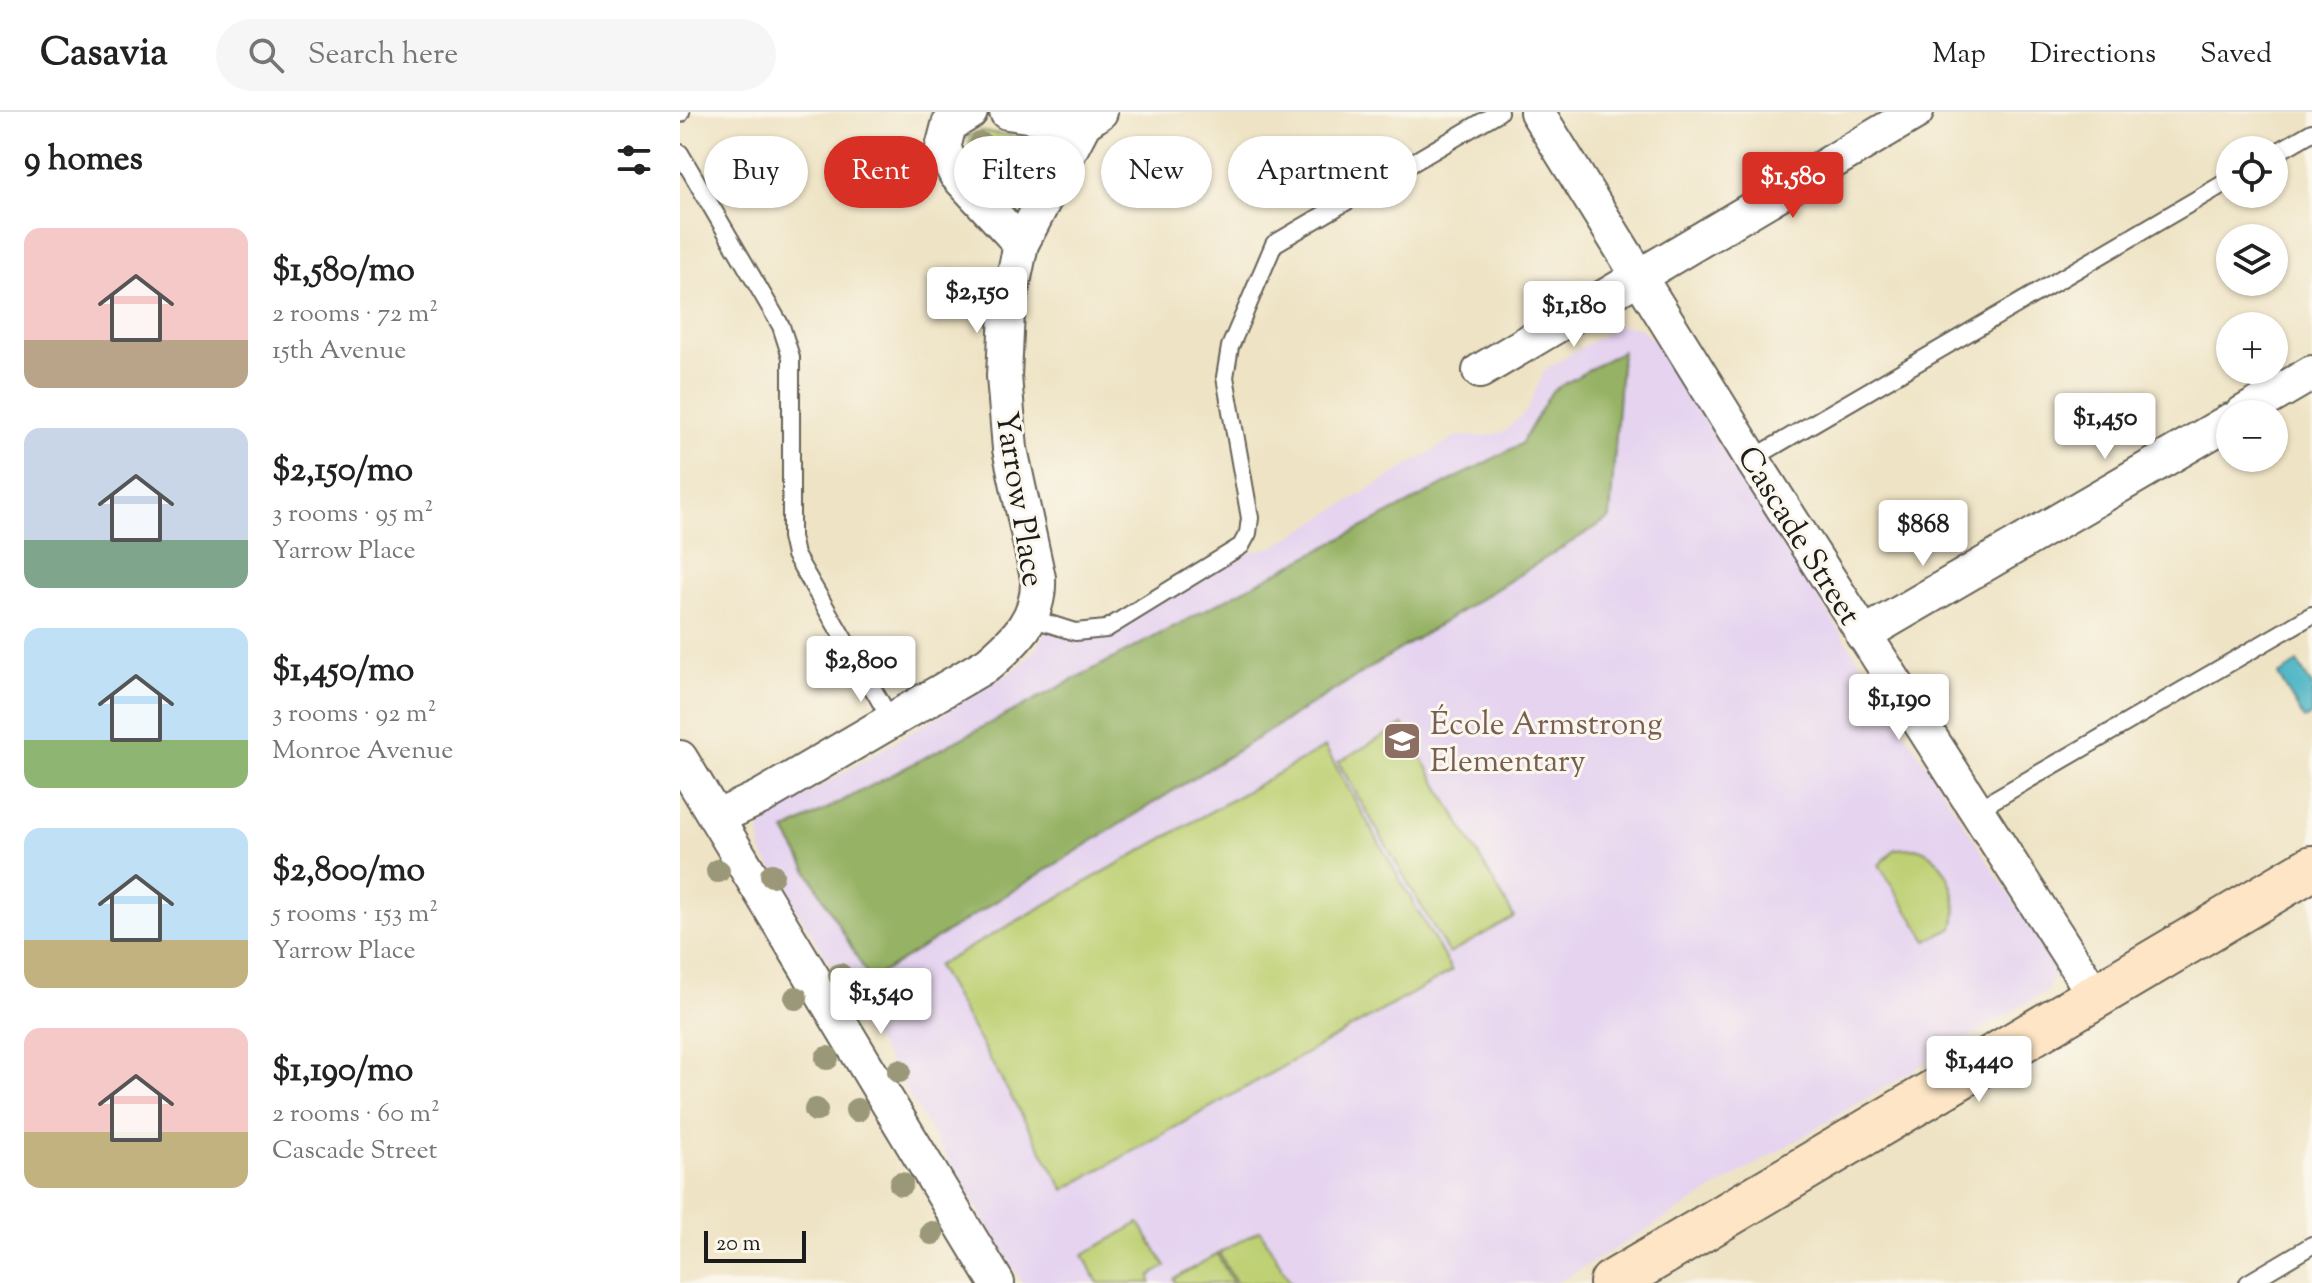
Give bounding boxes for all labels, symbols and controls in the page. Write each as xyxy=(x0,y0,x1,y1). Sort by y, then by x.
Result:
search box xyxy=(216,19,776,91)
text: Casavia xyxy=(40,28,168,82)
icon: search xyxy=(244,33,288,77)
text: Search here xyxy=(308,34,458,77)
text: Map xyxy=(1932,35,1986,75)
text: Directions xyxy=(2030,35,2156,75)
text: Saved xyxy=(2200,35,2272,75)
text: 9 homes xyxy=(24,136,143,185)
chip: Buy xyxy=(704,136,808,208)
chip: Rent xyxy=(824,136,938,208)
chip: Filters xyxy=(954,136,1085,208)
chip: New xyxy=(1101,136,1212,208)
chip: Apartment xyxy=(1228,136,1417,208)
map controls xyxy=(2216,136,2288,472)
button: locate xyxy=(2216,136,2288,208)
icon: filters xyxy=(612,138,656,182)
pin: $1,580 xyxy=(1728,152,1858,220)
text: $1,580 xyxy=(1760,159,1826,196)
button: layers xyxy=(2216,224,2288,296)
text: $1,580/mo xyxy=(272,247,415,296)
icon: home xyxy=(88,260,184,356)
pin: $2,150 xyxy=(912,267,1042,335)
text: $2,150 xyxy=(945,274,1009,311)
pin: $1,180 xyxy=(1509,281,1639,349)
text: $1,180 xyxy=(1542,288,1606,325)
text: 2 rooms · 72 m² xyxy=(272,296,438,333)
button: + xyxy=(2216,312,2288,384)
text: 15th Avenue xyxy=(272,333,406,370)
pin: $1,450 xyxy=(2040,393,2170,461)
text: $1,450 xyxy=(2073,400,2137,437)
button: − xyxy=(2216,400,2288,472)
street label: Yarrow Place xyxy=(981,409,1055,590)
street label: Cascade Street xyxy=(1724,438,1871,635)
text: $2,150/mo xyxy=(272,447,413,496)
icon: home xyxy=(88,460,184,556)
text: 3 rooms · 95 m² xyxy=(272,496,433,533)
pin: $868 xyxy=(1876,500,1970,568)
text: $868 xyxy=(1897,507,1949,544)
text: Yarrow Place xyxy=(272,533,416,570)
pin: $2,800 xyxy=(796,636,926,704)
text: $2,800 xyxy=(824,643,898,680)
text: $1,450/mo xyxy=(272,647,414,696)
icon: home xyxy=(88,660,184,756)
pin: $1,190 xyxy=(1834,674,1964,742)
text: $1,190 xyxy=(1867,681,1931,718)
text: 3 rooms · 92 m² xyxy=(272,696,436,733)
place label: École Armstrong Elementary xyxy=(1430,703,1663,786)
school or university icon: École Armstrong Elementary xyxy=(1381,720,1423,762)
text: Monroe Avenue xyxy=(272,733,453,770)
text: $2,800/mo xyxy=(272,847,425,896)
icon: home xyxy=(88,860,184,956)
text: 5 rooms · 153 m² xyxy=(272,896,438,933)
text: Yarrow Place xyxy=(272,933,416,970)
pin: $1,540 xyxy=(816,968,946,1036)
text: $1,540 xyxy=(848,975,914,1012)
pin: $1,440 xyxy=(1914,1036,2044,1104)
text: $1,440 xyxy=(1945,1043,2013,1080)
text: $1,190/mo xyxy=(272,1047,413,1096)
icon: home xyxy=(88,1060,184,1156)
text: 2 rooms · 60 m² xyxy=(272,1096,440,1133)
text: Cascade Street xyxy=(272,1133,437,1170)
scale bar xyxy=(704,1227,806,1263)
text: 20 m xyxy=(716,1229,761,1261)

